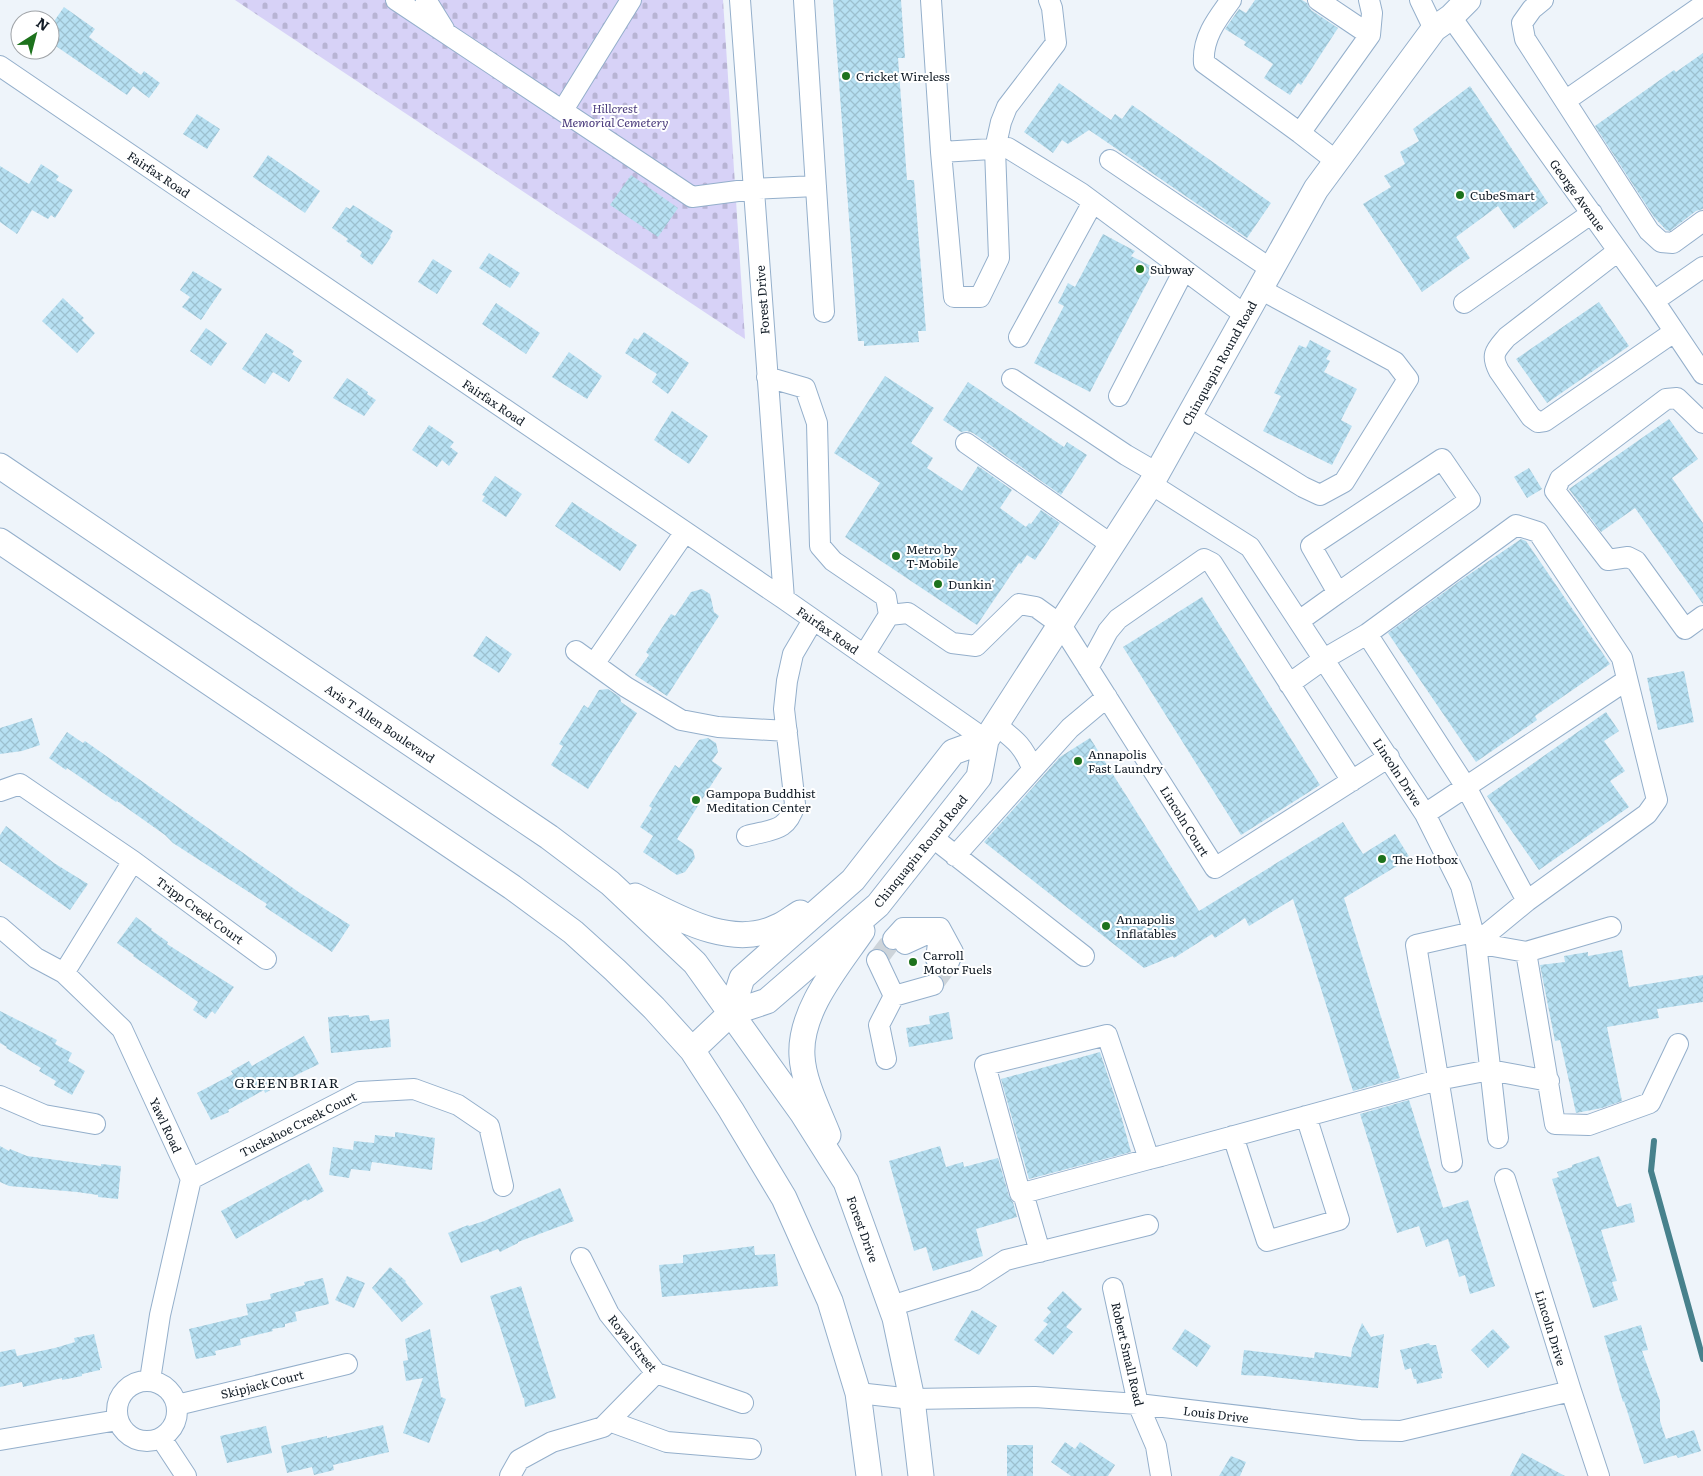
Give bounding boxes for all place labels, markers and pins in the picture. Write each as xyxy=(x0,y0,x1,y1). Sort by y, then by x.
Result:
place label: Cricket Wireless xyxy=(856,67,950,85)
marker: Cricket Wireless xyxy=(840,70,852,82)
place label: CubeSmart xyxy=(1470,186,1535,204)
marker: CubeSmart xyxy=(1454,189,1466,201)
place label: Subway xyxy=(1150,260,1195,278)
marker: Subway xyxy=(1134,263,1146,275)
place label: Metro by T-Mobile xyxy=(906,540,958,572)
marker: Metro by T-Mobile xyxy=(890,550,902,562)
place label: Dunkin' xyxy=(948,575,994,593)
marker: Dunkin' xyxy=(932,578,944,590)
place label: Annapolis Fast Laundry xyxy=(1088,745,1163,777)
marker: Annapolis Fast Laundry xyxy=(1072,755,1084,767)
place label: Gampopa Buddhist Meditation Center xyxy=(706,784,816,816)
marker: Gampopa Buddhist Meditation Center xyxy=(690,794,702,806)
place label: The Hotbox xyxy=(1392,850,1458,868)
marker: The Hotbox xyxy=(1376,853,1388,865)
place label: Annapolis Inflatables xyxy=(1116,910,1177,942)
marker: Annapolis Inflatables xyxy=(1100,920,1112,932)
place label: Carroll Motor Fuels xyxy=(923,946,992,978)
marker: Carroll Motor Fuels xyxy=(907,956,919,968)

